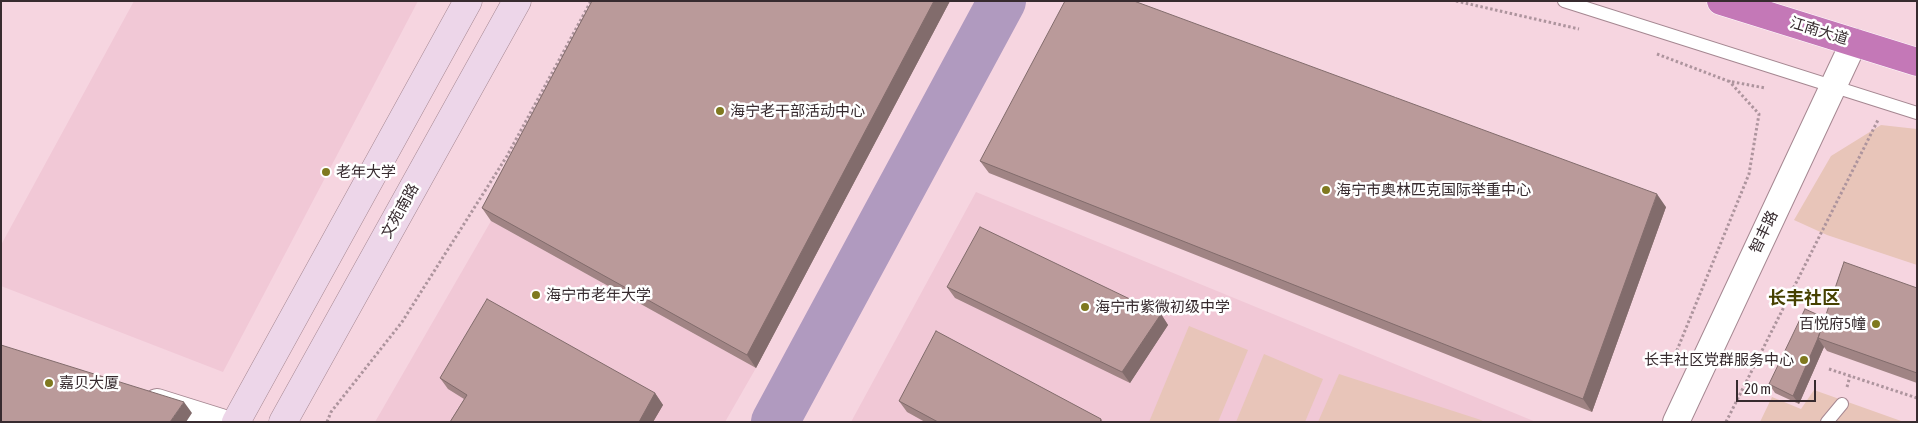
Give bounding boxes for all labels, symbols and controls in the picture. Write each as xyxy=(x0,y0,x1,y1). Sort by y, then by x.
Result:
street label: 江南大道 xyxy=(1788,14,1850,48)
place label: 海宁老干部活动中心 xyxy=(730,102,865,120)
marker: 海宁老干部活动中心 xyxy=(714,105,726,117)
place label: 老年大学 xyxy=(336,163,396,181)
marker: 老年大学 xyxy=(320,166,332,178)
street label: 文苑南路 xyxy=(378,180,422,242)
place label: 海宁市奥林匹克国际举重中心 xyxy=(1336,181,1531,199)
marker: 海宁市奥林匹克国际举重中心 xyxy=(1320,184,1332,196)
street label: 智丰路 xyxy=(1746,208,1782,256)
place label: 海宁市老年大学 xyxy=(546,286,651,304)
district label: 长丰社区 xyxy=(1768,287,1840,309)
marker: 海宁市老年大学 xyxy=(530,289,542,301)
place label: 海宁市紫微初级中学 xyxy=(1095,298,1230,316)
marker: 海宁市紫微初级中学 xyxy=(1079,301,1091,313)
place label: 百悦府5幢 xyxy=(1799,315,1866,333)
marker: 百悦府5幢 xyxy=(1870,318,1882,330)
place label: 长丰社区党群服务中心 xyxy=(1644,351,1794,369)
marker: 长丰社区党群服务中心 xyxy=(1798,354,1810,366)
scale bar xyxy=(1738,370,1818,402)
place label: 嘉贝大厦 xyxy=(59,374,119,392)
marker: 嘉贝大厦 xyxy=(43,377,55,389)
text: 20 m xyxy=(1744,380,1771,397)

